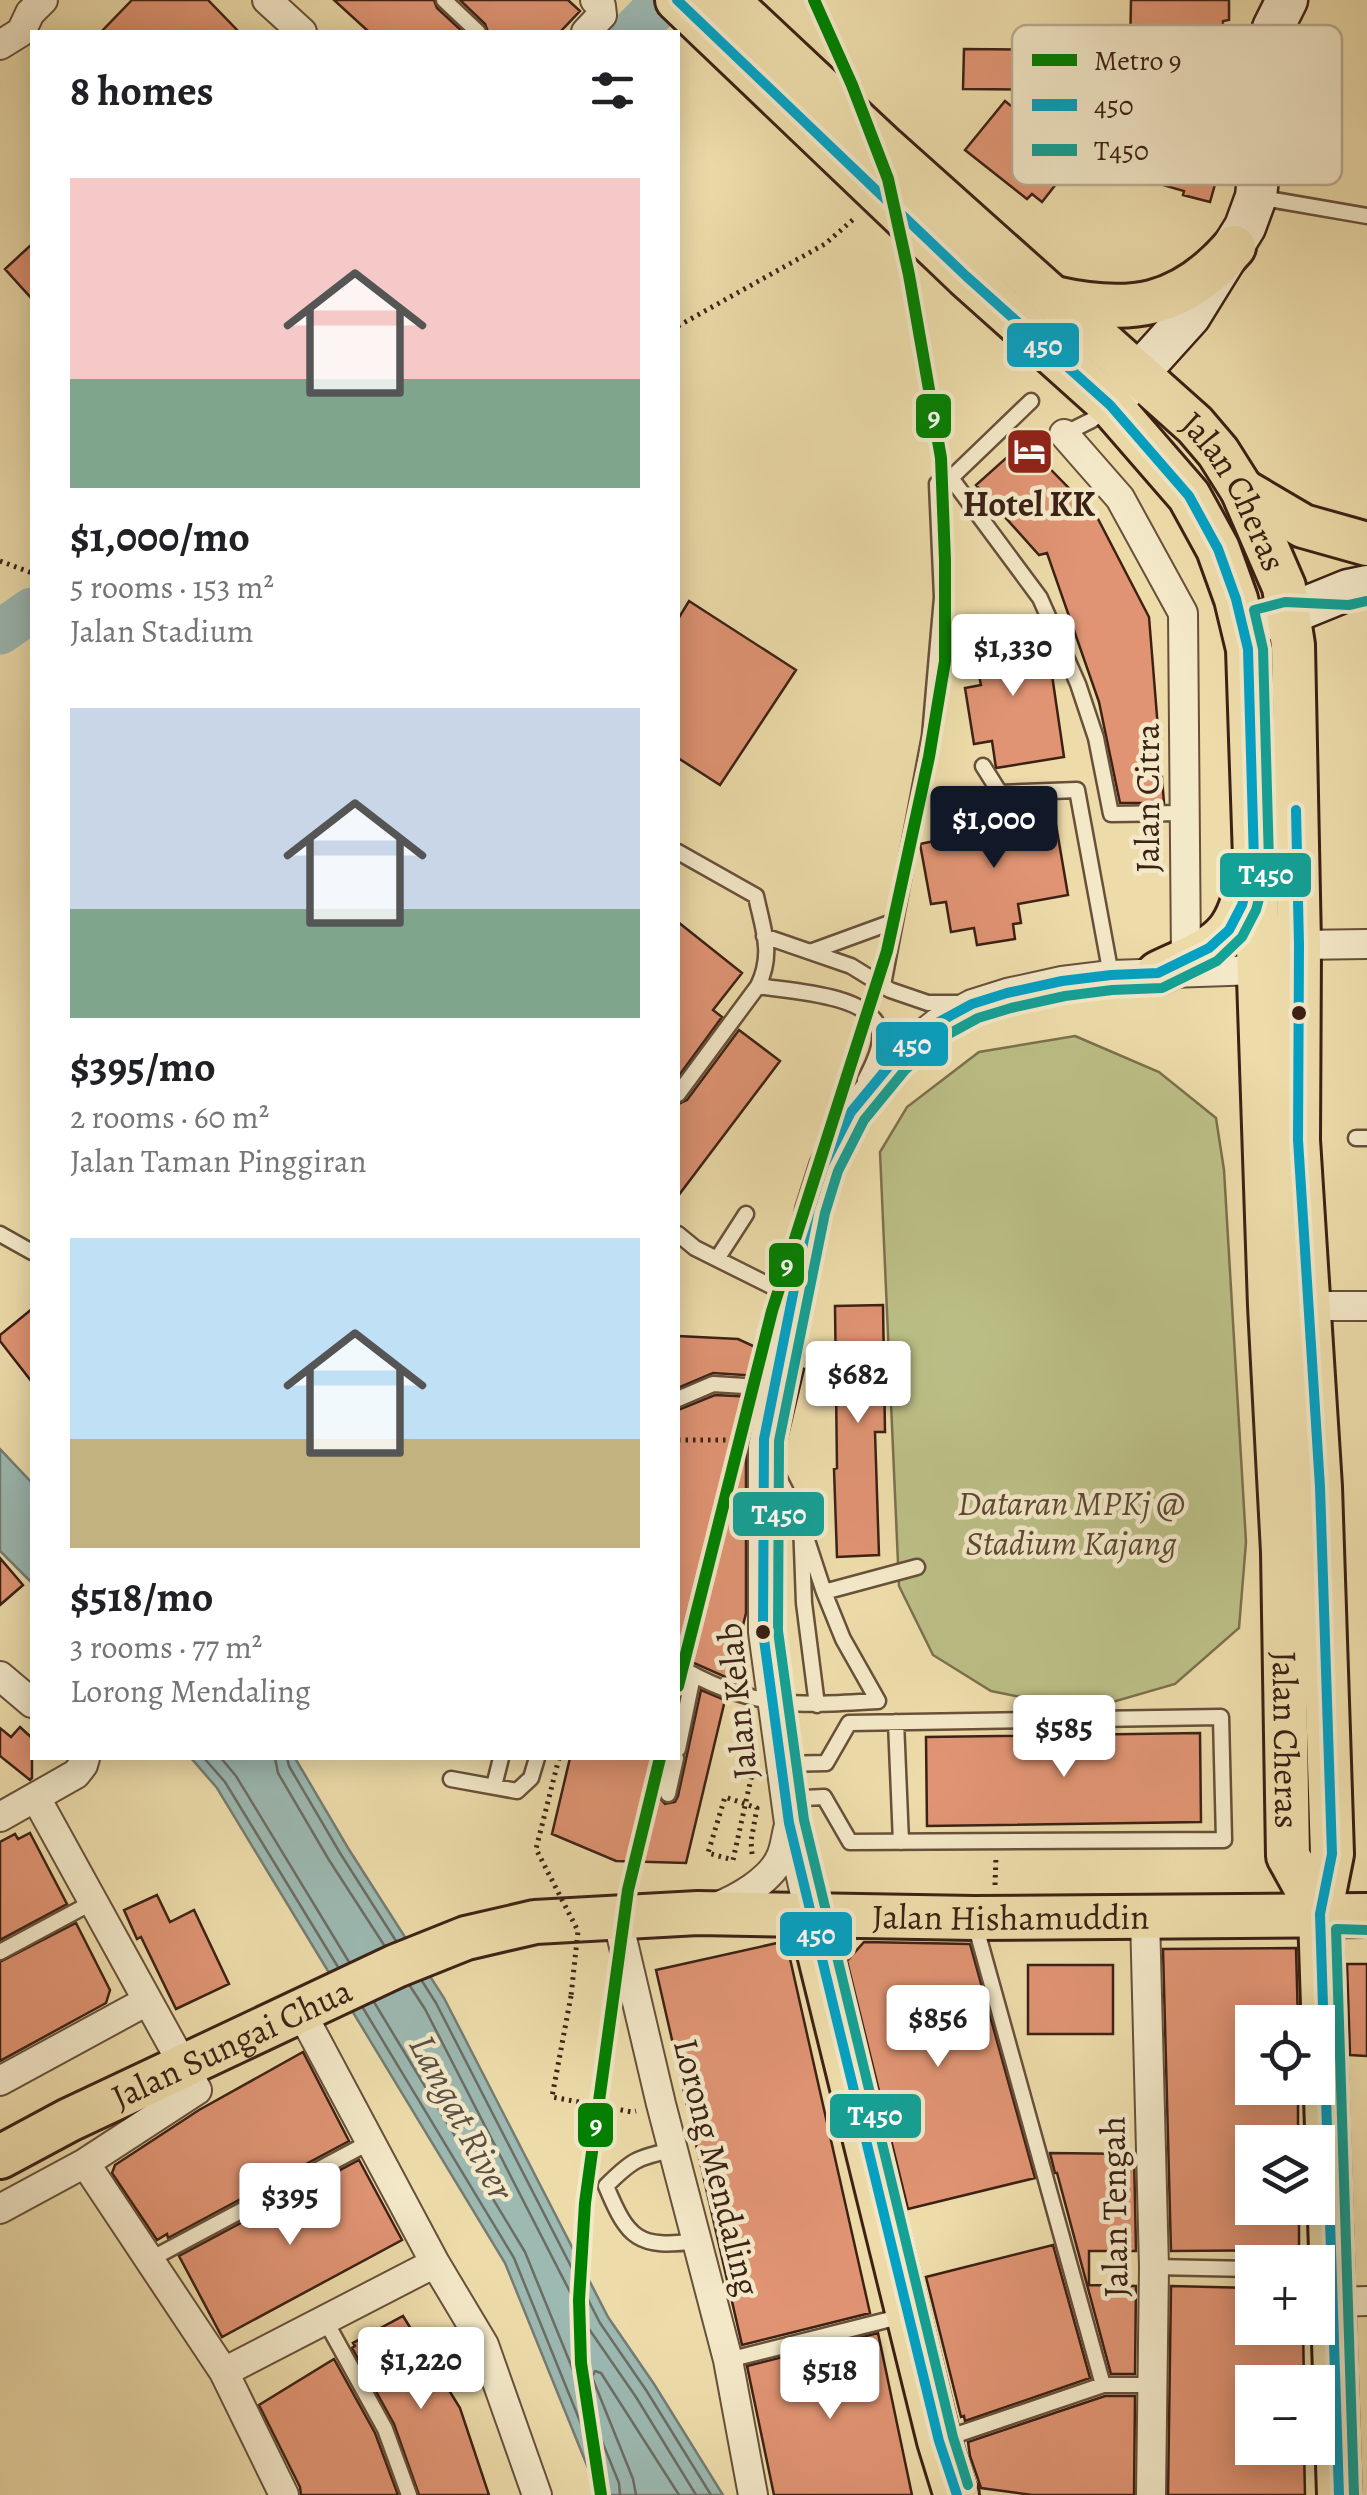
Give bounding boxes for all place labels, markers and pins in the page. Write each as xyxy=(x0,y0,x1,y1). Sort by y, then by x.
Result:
hotel icon: Hotel KK xyxy=(1003,426,1055,478)
place label: Hotel KK xyxy=(963,480,1095,528)
pin: $1,330 xyxy=(932,614,1094,699)
pin: $1,000 xyxy=(913,786,1075,871)
unlabelled marker xyxy=(1289,1003,1309,1023)
pin: $682 xyxy=(799,1341,917,1426)
unlabelled marker xyxy=(753,1622,773,1642)
pin: $585 xyxy=(1005,1695,1123,1780)
pin: $856 xyxy=(879,1985,997,2070)
pin: $395 xyxy=(231,2163,349,2248)
pin: $1,220 xyxy=(340,2327,502,2412)
pin: $518 xyxy=(771,2337,889,2422)

